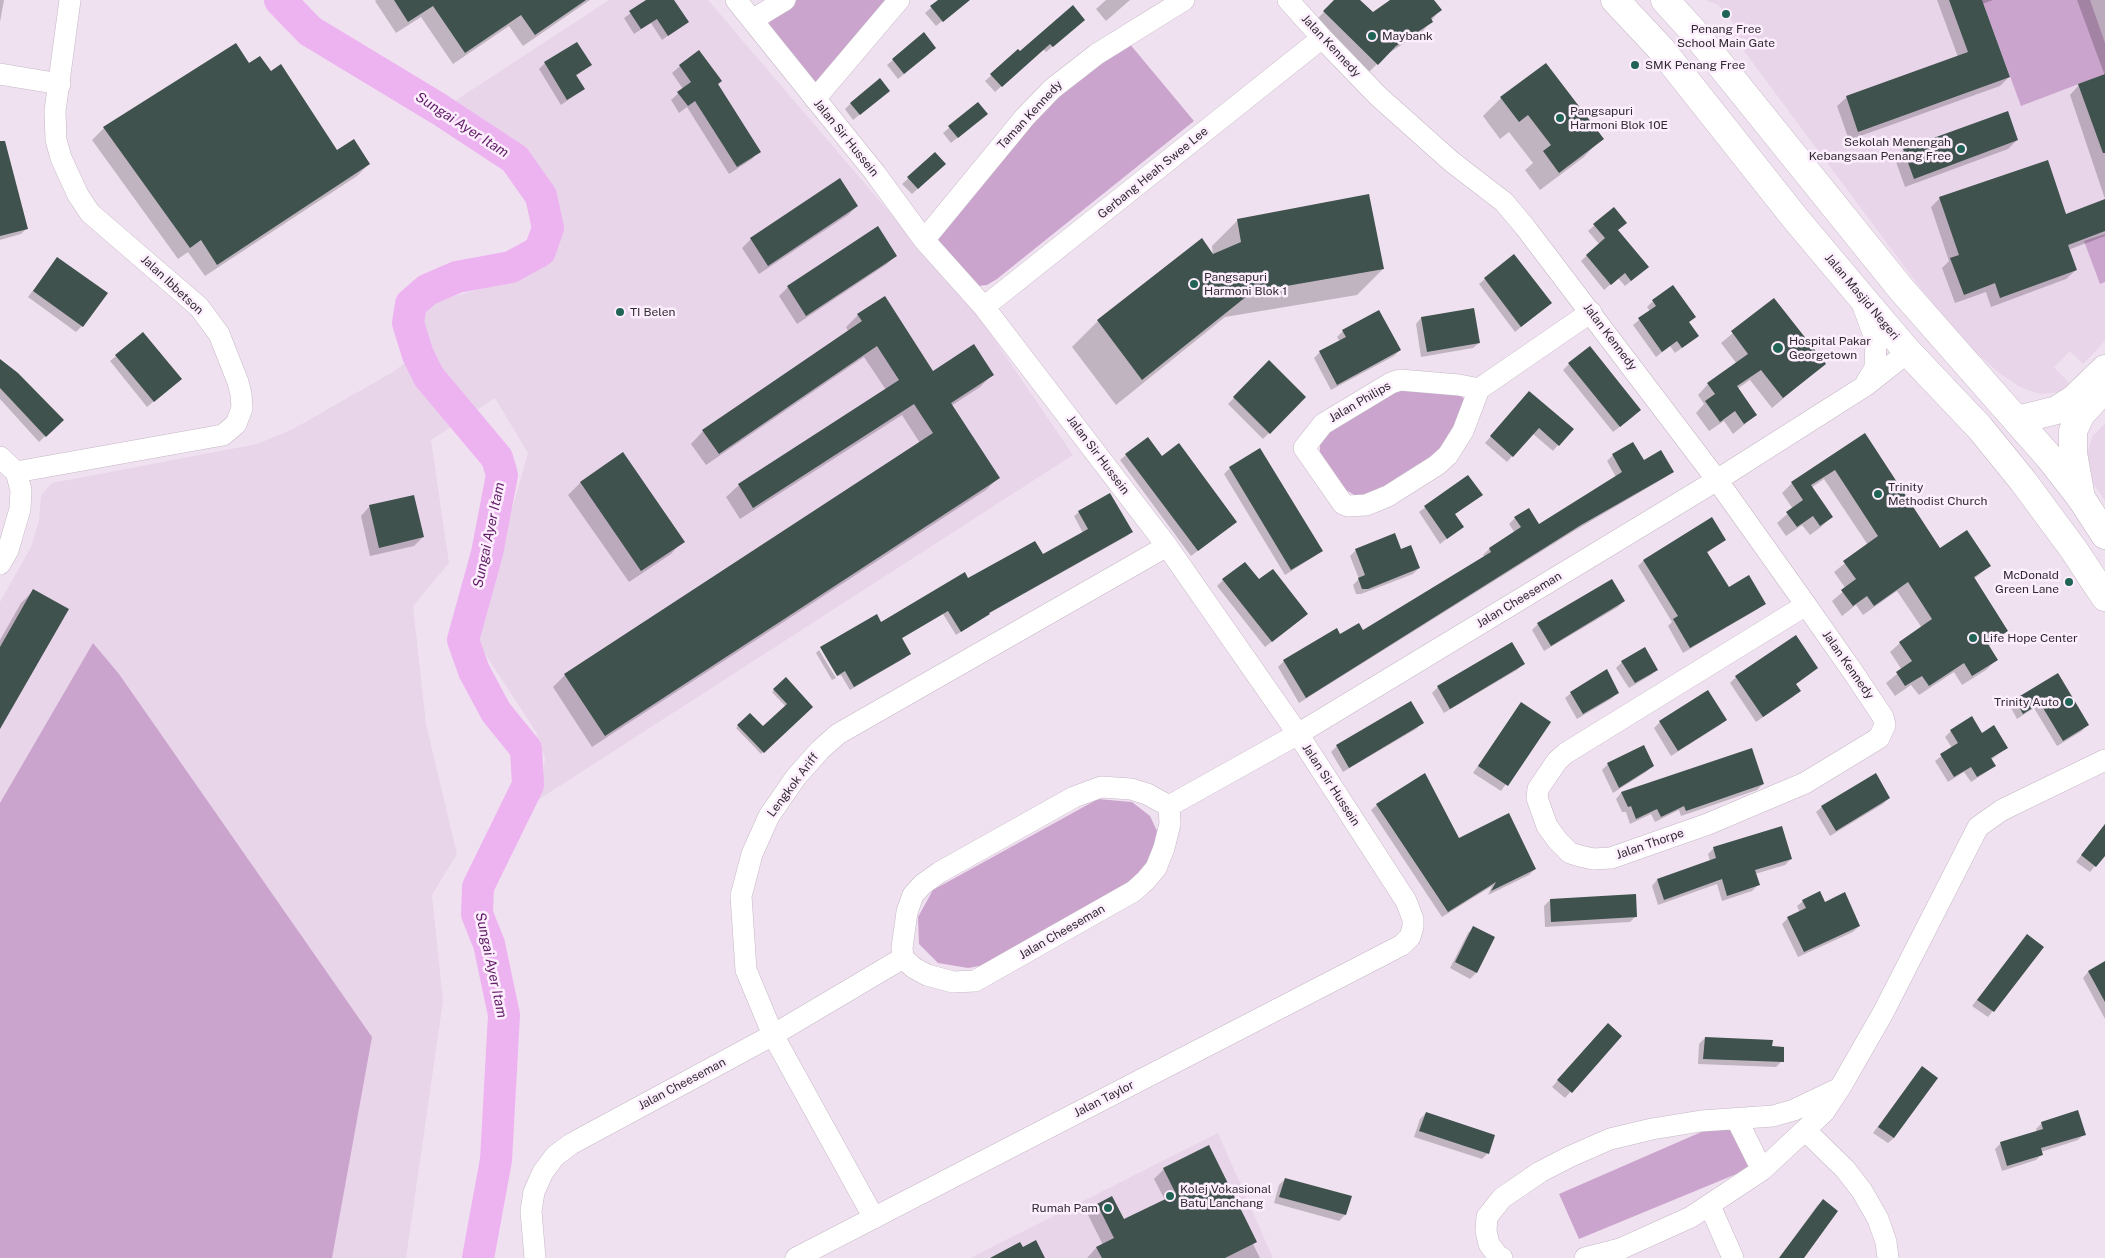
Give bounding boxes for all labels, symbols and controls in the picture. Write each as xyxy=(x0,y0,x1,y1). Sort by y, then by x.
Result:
marker: Penang Free School Main Gate xyxy=(1720,8,1732,20)
street label: Jalan Kennedy xyxy=(1298,12,1364,80)
place label: Penang Free School Main Gate xyxy=(1677,22,1775,50)
place label: Maybank xyxy=(1382,29,1433,43)
marker: Maybank xyxy=(1366,30,1378,42)
place label: SMK Penang Free xyxy=(1645,58,1745,72)
marker: SMK Penang Free xyxy=(1629,59,1641,71)
street label: Taman Kennedy xyxy=(994,78,1066,152)
water label: Sungai Ayer Itam xyxy=(412,89,512,161)
street label: Jalan Sir Hussein xyxy=(810,97,882,179)
place label: Pangsapuri Harmoni Blok 10E xyxy=(1570,104,1668,132)
marker: Pangsapuri Harmoni Blok 10E xyxy=(1554,112,1566,124)
street label: Gerbang Heah Swee Lee xyxy=(1095,124,1211,222)
place label: Sekolah Menengah Kebangsaan Penang Free xyxy=(1809,135,1951,163)
marker: Sekolah Menengah Kebangsaan Penang Free xyxy=(1955,143,1967,155)
street label: Jalan Masjid Negeri xyxy=(1822,251,1902,343)
street label: Jalan Ibbetson xyxy=(138,252,206,318)
place label: Pangsapuri Harmoni Blok 1 xyxy=(1204,270,1287,298)
marker: Pangsapuri Harmoni Blok 1 xyxy=(1188,278,1200,290)
street label: Jalan Kennedy xyxy=(1580,301,1640,373)
place label: TI Belen xyxy=(630,305,675,319)
marker: TI Belen xyxy=(614,306,626,318)
place label: Hospital Pakar Georgetown xyxy=(1789,334,1871,362)
marker: Hospital Pakar Georgetown xyxy=(1771,341,1785,355)
street label: Jalan Philips xyxy=(1327,379,1393,425)
street label: Jalan Sir Hussein xyxy=(1064,413,1132,497)
place label: Trinity Methodist Church xyxy=(1888,480,1987,508)
water label: Sungai Ayer Itam xyxy=(470,481,508,589)
marker: Trinity Methodist Church xyxy=(1872,488,1884,500)
place label: McDonald Green Lane xyxy=(1995,568,2059,596)
street label: Jalan Cheeseman xyxy=(1474,569,1564,631)
marker: McDonald Green Lane xyxy=(2063,576,2075,588)
street label: Jalan Kennedy xyxy=(1819,628,1877,702)
place label: Life Hope Center xyxy=(1983,631,2078,645)
marker: Life Hope Center xyxy=(1967,632,1979,644)
place label: Trinity Auto xyxy=(1994,695,2059,709)
marker: Trinity Auto xyxy=(2063,696,2075,708)
street label: Jalan Sir Hussein xyxy=(1299,741,1363,829)
street label: Lengkok Ariff xyxy=(764,750,822,820)
street label: Jalan Thorpe xyxy=(1614,826,1686,862)
street label: Jalan Cheeseman xyxy=(1016,902,1108,962)
water label: Sungai Ayer Itam xyxy=(472,911,510,1019)
street label: Jalan Cheeseman xyxy=(636,1055,728,1113)
street label: Jalan Taylor xyxy=(1072,1078,1136,1120)
place label: Kolej Vokasional Batu Lanchang xyxy=(1180,1182,1271,1210)
marker: Kolej Vokasional Batu Lanchang xyxy=(1164,1190,1176,1202)
place label: Rumah Pam xyxy=(1032,1201,1098,1215)
marker: Rumah Pam xyxy=(1102,1202,1114,1214)

